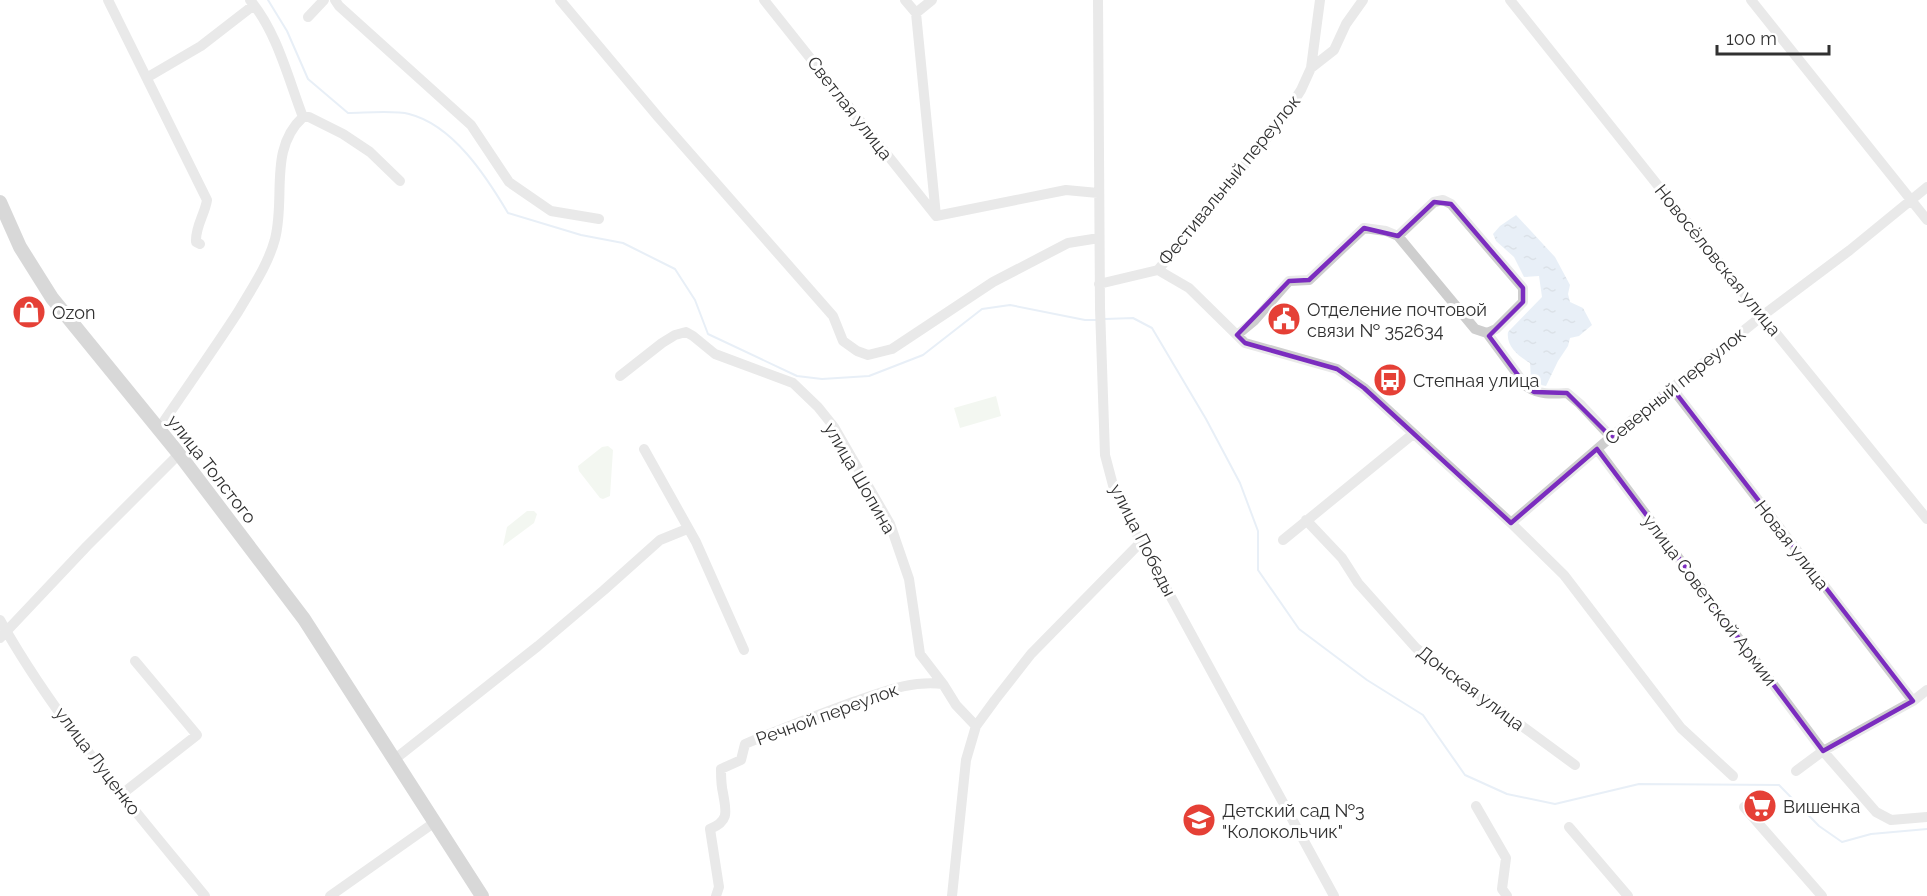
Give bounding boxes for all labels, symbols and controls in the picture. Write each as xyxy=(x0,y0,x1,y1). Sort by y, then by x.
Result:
scale bar xyxy=(1717,18,1830,56)
text: 100 m xyxy=(1726,28,1777,49)
street label: Светлая улица xyxy=(803,52,897,164)
street label: Фестивальный переулок xyxy=(1154,91,1304,269)
street label: Новосёловская улица xyxy=(1651,180,1785,340)
shop icon: Ozon xyxy=(11,294,47,330)
place label: Отделение почтовой связи № 352634 xyxy=(1307,299,1487,341)
public building icon: Отделение почтовой связи № 352634 xyxy=(1266,301,1302,337)
place label: Ozon xyxy=(52,302,95,323)
street label: Северный переулок xyxy=(1601,323,1749,449)
bus stop icon: Степная улица xyxy=(1372,362,1408,398)
place label: Степная улица xyxy=(1413,370,1539,391)
street label: улица Толстого xyxy=(163,410,261,528)
street label: улица Шопина xyxy=(820,419,900,537)
street label: улица Победы xyxy=(1106,480,1180,600)
street label: Новая улица xyxy=(1751,496,1833,594)
street label: улица Советской Армии xyxy=(1639,510,1781,690)
street label: Донская улица xyxy=(1414,641,1528,735)
street label: Речной переулок xyxy=(753,679,901,749)
street label: улица Луценко xyxy=(51,703,146,819)
supermarket icon: Вишенка xyxy=(1742,788,1778,824)
place label: Вишенка xyxy=(1783,796,1860,817)
place label: Детский сад №3 "Колокольчик" xyxy=(1222,800,1365,842)
school or university icon: Детский сад №3 "Колокольчик" xyxy=(1181,802,1217,838)

